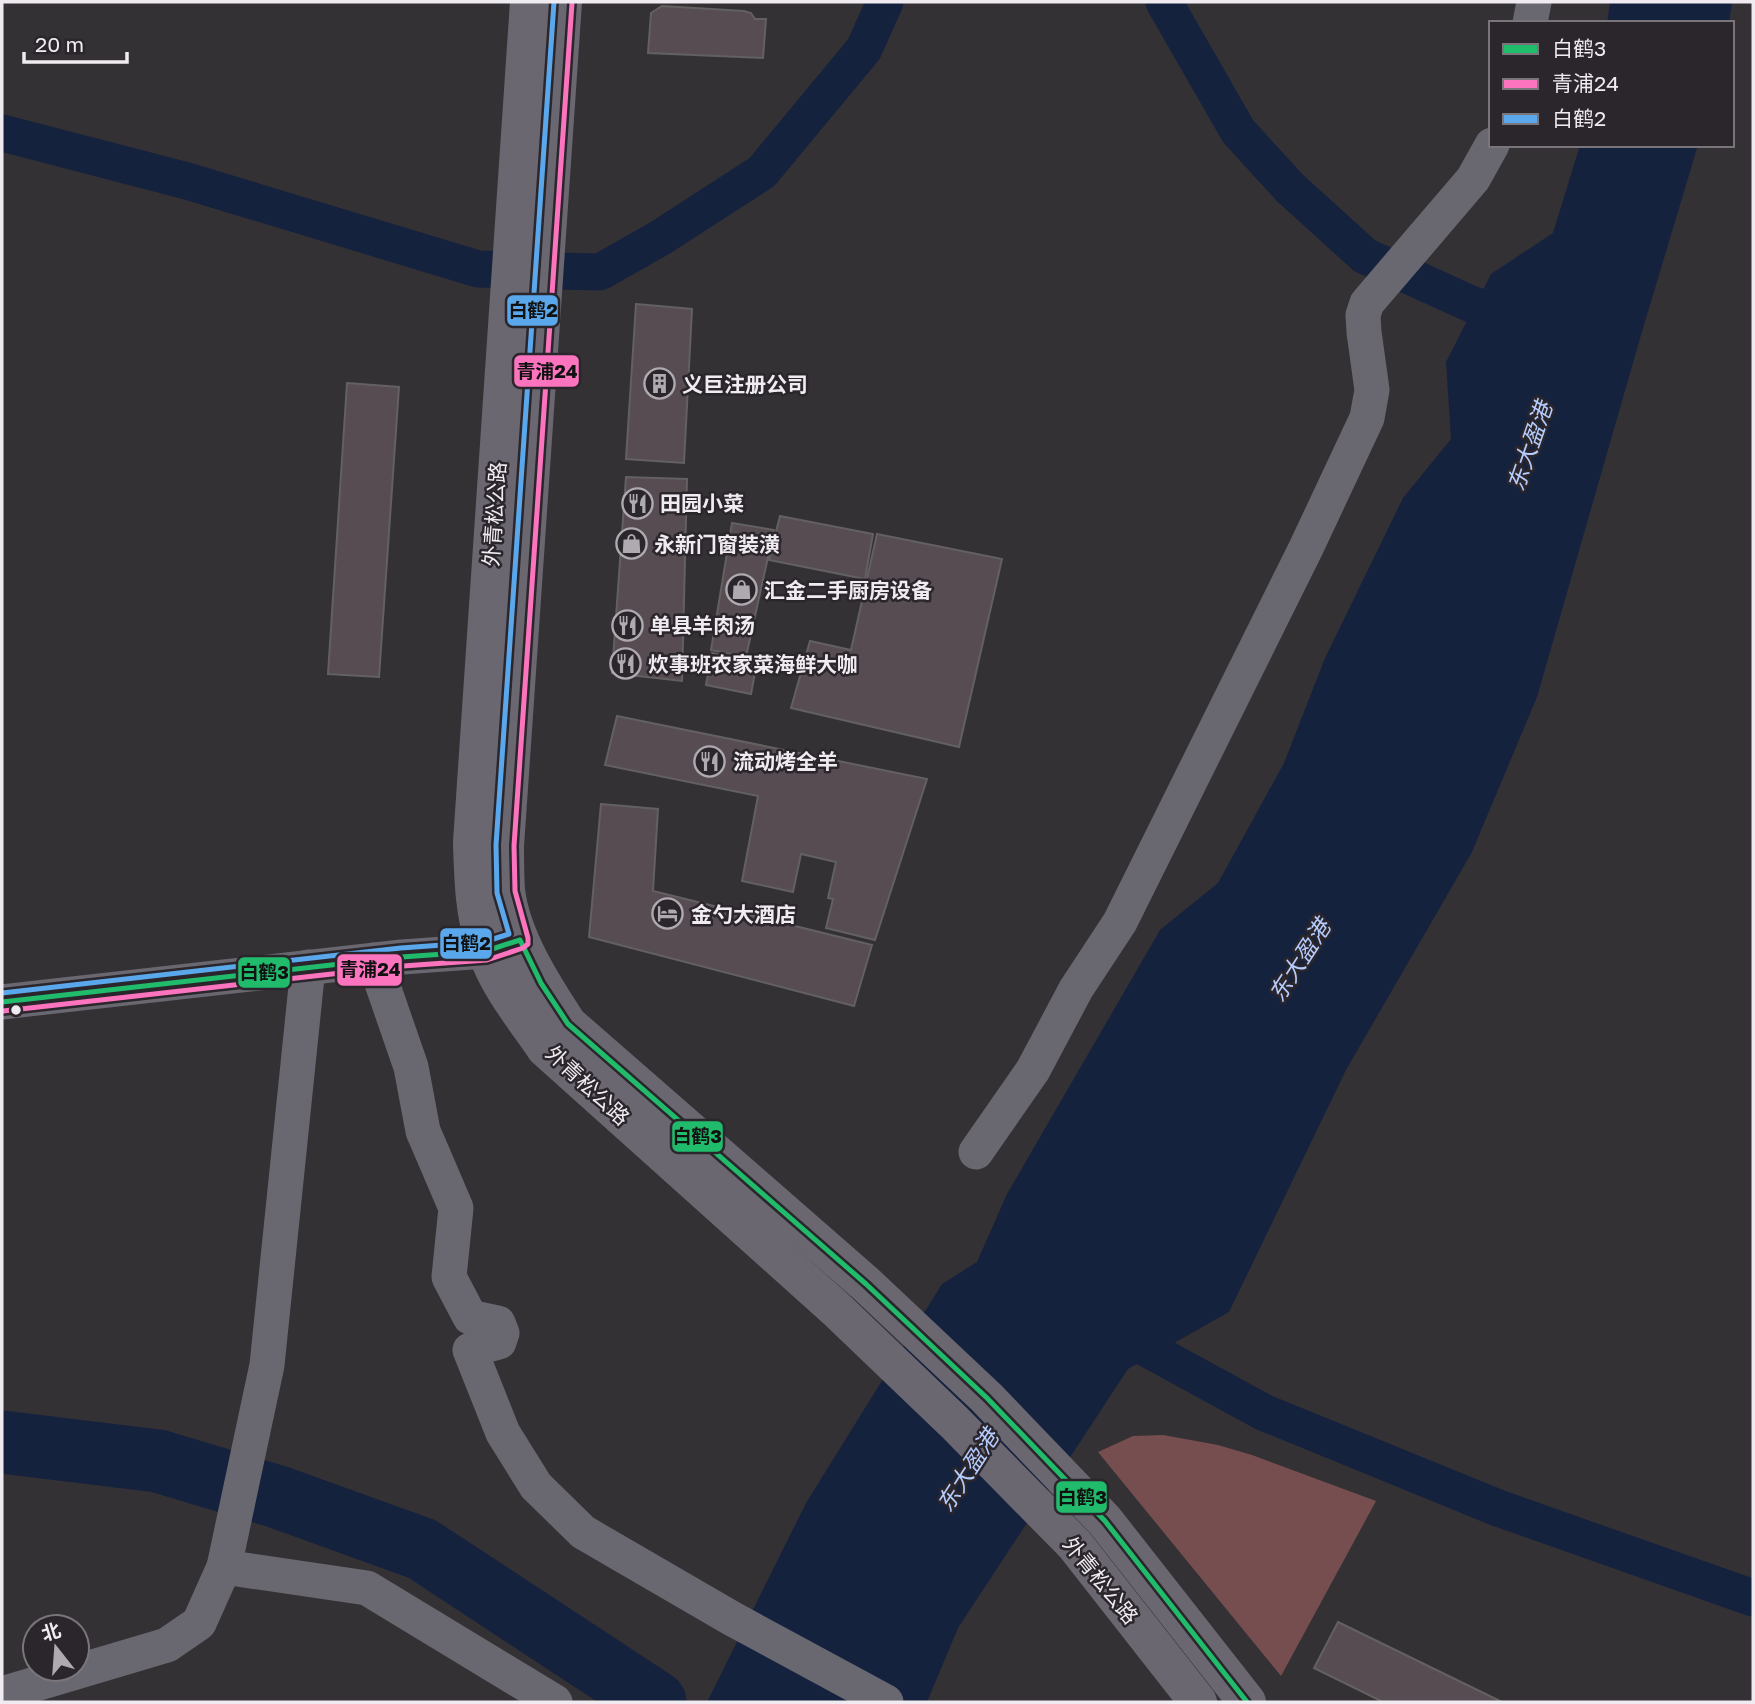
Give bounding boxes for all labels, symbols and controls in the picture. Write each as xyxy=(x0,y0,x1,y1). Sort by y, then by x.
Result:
scale bar xyxy=(24,21,128,65)
legend xyxy=(1489,21,1734,147)
text: 20 m xyxy=(35,31,84,57)
text: 白鹤3 xyxy=(1552,35,1606,61)
text: 青浦24 xyxy=(1552,70,1619,96)
text: 白鹤2 xyxy=(1552,105,1606,131)
line badge: 白鹤2 xyxy=(506,294,559,327)
text: 白鹤2 xyxy=(508,298,558,321)
line badge: 青浦24 xyxy=(513,354,580,388)
text: 青浦24 xyxy=(516,359,578,382)
building icon: 义巨注册公司 xyxy=(642,367,676,401)
place label: 义巨注册公司 xyxy=(682,371,808,397)
water label: 东大盈港 xyxy=(1501,395,1558,494)
street label: 外青松公路 xyxy=(477,461,511,567)
restaurant icon: 田园小菜 xyxy=(620,486,654,520)
place label: 田园小菜 xyxy=(660,490,744,516)
shop icon: 永新门窗装潢 xyxy=(614,527,648,561)
place label: 永新门窗装潢 xyxy=(654,531,780,557)
shop icon: 汇金二手厨房设备 xyxy=(724,573,758,607)
place label: 汇金二手厨房设备 xyxy=(764,577,932,603)
restaurant icon: 单县羊肉汤 xyxy=(610,608,644,642)
place label: 单县羊肉汤 xyxy=(650,612,755,638)
restaurant icon: 炊事班农家菜海鲜大咖 xyxy=(608,647,642,681)
place label: 炊事班农家菜海鲜大咖 xyxy=(648,651,858,677)
restaurant icon: 流动烤全羊 xyxy=(693,744,727,778)
place label: 流动烤全羊 xyxy=(733,748,838,774)
hotel icon: 金勺大酒店 xyxy=(651,897,685,931)
place label: 金勺大酒店 xyxy=(691,901,796,927)
water label: 东大盈港 xyxy=(1262,911,1337,1006)
line badge: 白鹤2 xyxy=(439,927,493,960)
text: 白鹤2 xyxy=(441,931,491,954)
line badge: 青浦24 xyxy=(336,953,403,987)
line badge: 白鹤3 xyxy=(237,956,291,989)
text: 青浦24 xyxy=(339,957,401,980)
text: 白鹤3 xyxy=(239,960,289,983)
unlabelled marker xyxy=(9,1003,23,1017)
street label: 外青松公路 xyxy=(541,1040,635,1130)
line badge: 白鹤3 xyxy=(671,1120,724,1153)
text: 白鹤3 xyxy=(672,1124,722,1147)
water label: 东大盈港 xyxy=(930,1421,1005,1516)
line badge: 白鹤3 xyxy=(1055,1480,1108,1514)
text: 白鹤3 xyxy=(1057,1485,1107,1508)
street label: 外青松公路 xyxy=(1058,1531,1144,1629)
north arrow xyxy=(21,1613,91,1683)
text: 北 xyxy=(38,1617,63,1645)

